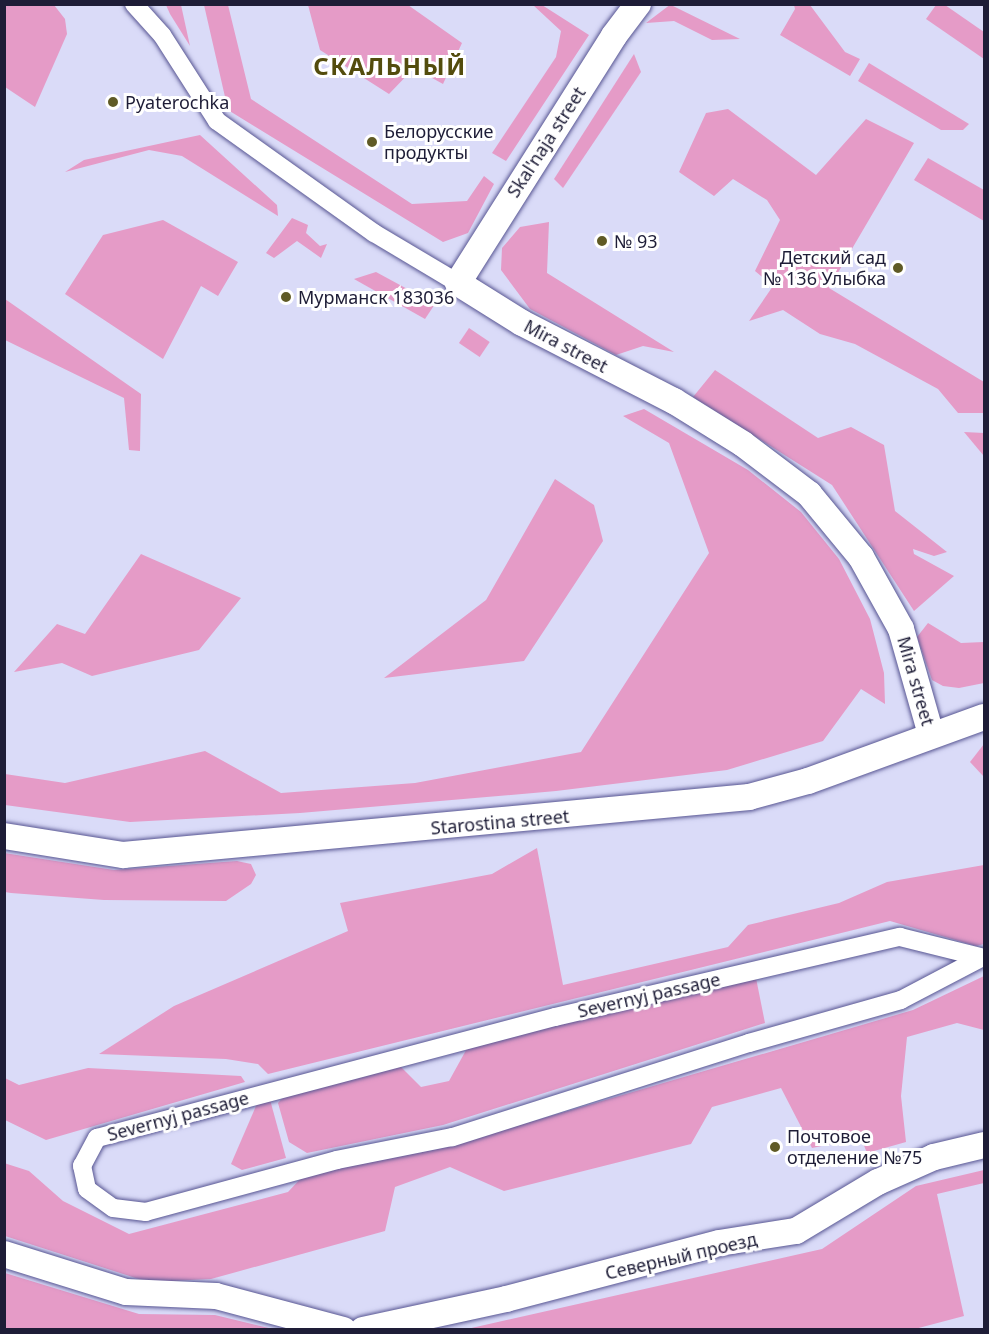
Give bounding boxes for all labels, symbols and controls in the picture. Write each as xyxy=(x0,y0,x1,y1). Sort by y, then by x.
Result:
district label: СКАЛЬНЫЙ xyxy=(313,52,467,80)
street label: Skal'naja street xyxy=(502,83,590,201)
place label: Pyaterochka xyxy=(125,91,229,113)
marker: Pyaterochka xyxy=(106,95,120,109)
place label: Белорусские продукты xyxy=(384,121,493,164)
marker: Белорусские продукты xyxy=(365,135,379,149)
place label: № 93 xyxy=(614,230,658,252)
marker: № 93 xyxy=(595,234,609,248)
place label: Детский сад № 136 Улыбка xyxy=(763,247,886,290)
marker: Детский сад № 136 Улыбка xyxy=(891,261,905,275)
place label: Мурманск 183036 xyxy=(298,286,454,308)
marker: Мурманск 183036 xyxy=(279,290,293,304)
street label: Mira street xyxy=(520,315,612,377)
street label: Mira street xyxy=(893,634,939,728)
street label: Starostina street xyxy=(430,805,570,839)
street label: Severnyj passage xyxy=(576,968,722,1022)
street label: Severnyj passage xyxy=(105,1087,251,1145)
place label: Почтовое отделение №75 xyxy=(787,1126,922,1168)
marker: Почтовое отделение №75 xyxy=(768,1140,782,1154)
street label: Северный проезд xyxy=(603,1228,759,1284)

